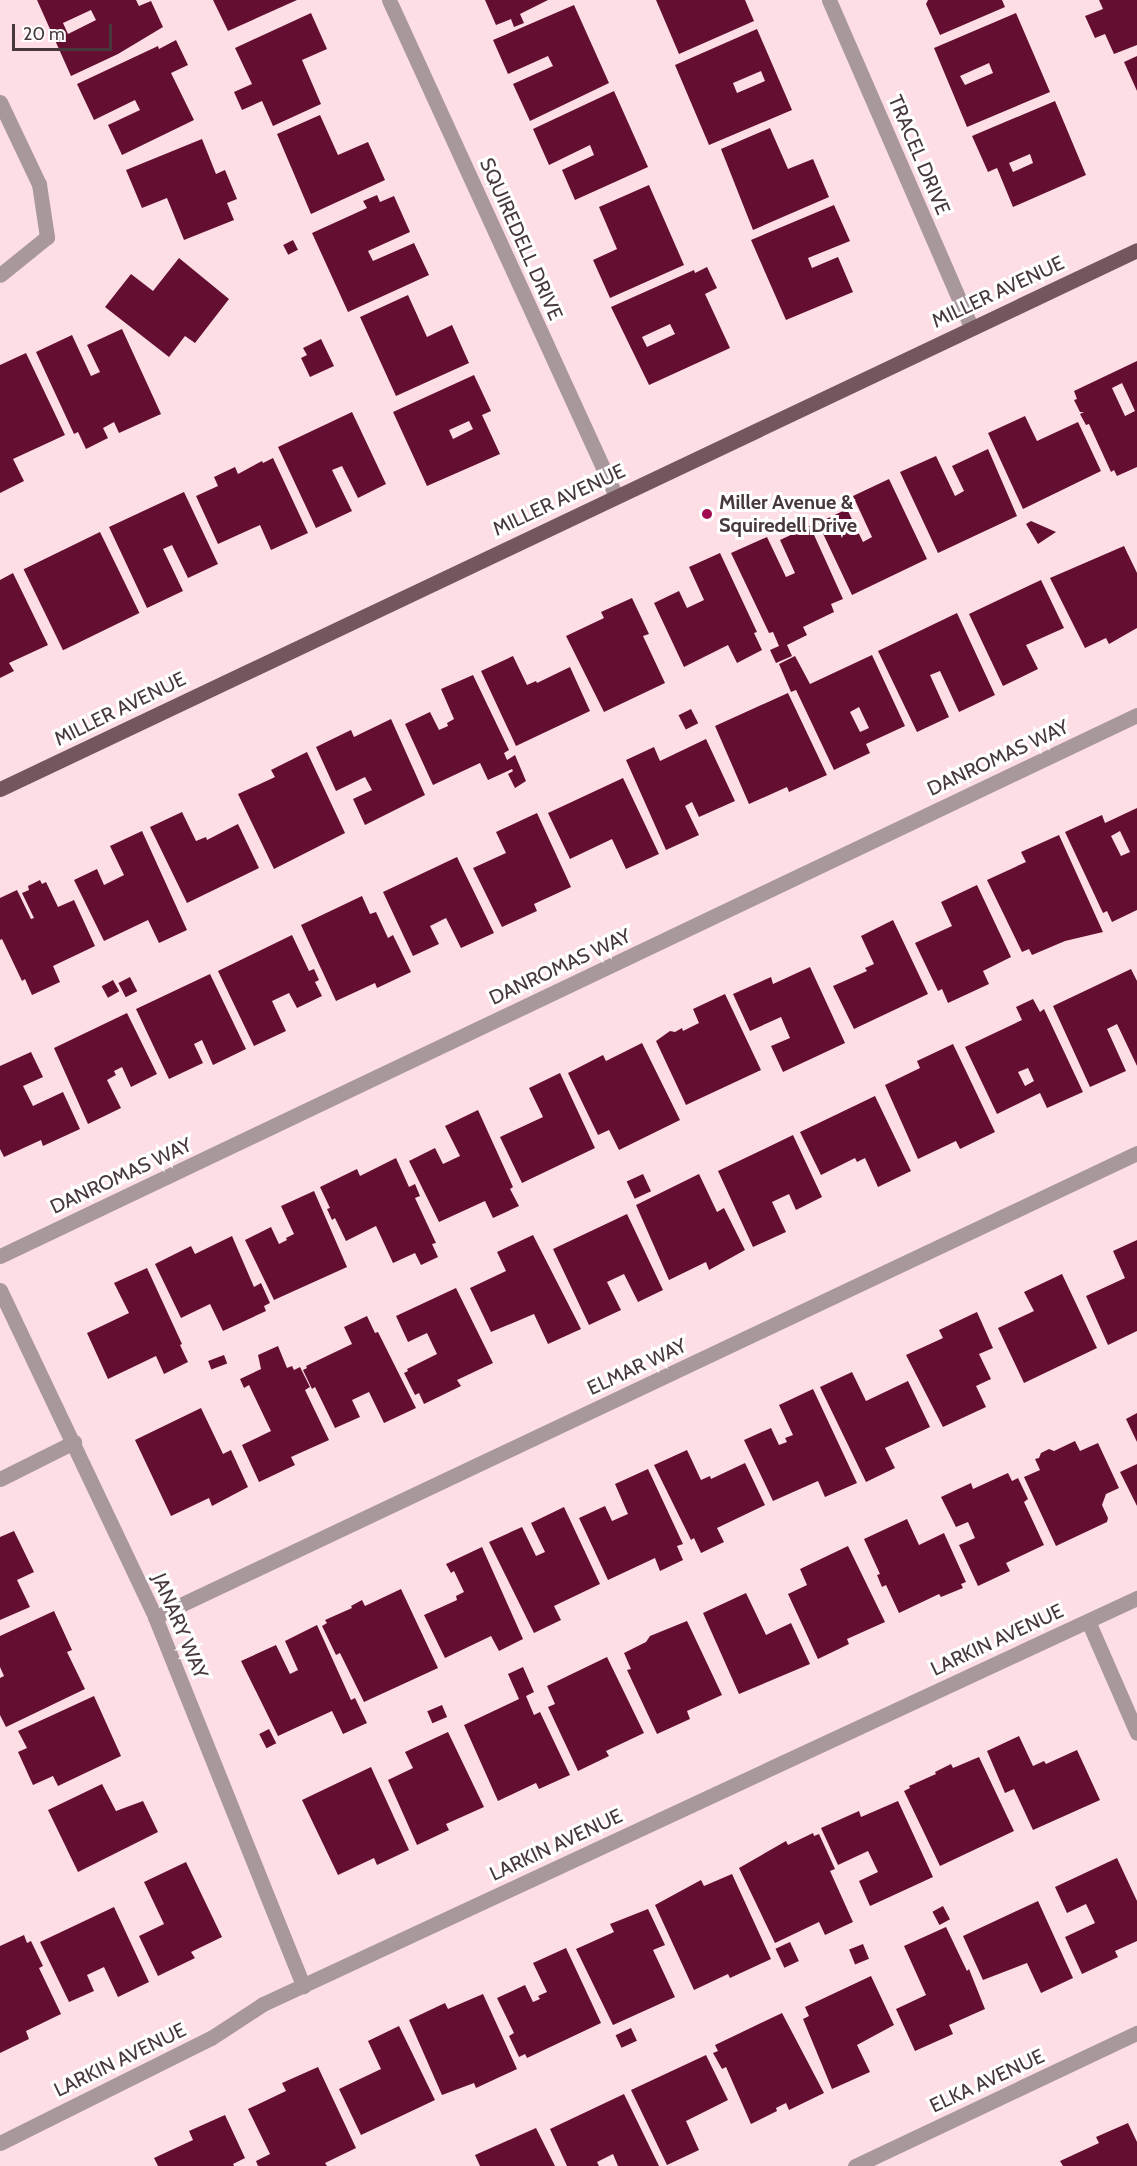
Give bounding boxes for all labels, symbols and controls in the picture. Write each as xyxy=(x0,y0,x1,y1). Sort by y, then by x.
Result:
scale bar xyxy=(15,12,116,50)
text: 20 m xyxy=(23,23,65,45)
street label: TRACEL DRIVE xyxy=(883,92,955,218)
street label: SQUIREDELL DRIVE xyxy=(474,154,568,324)
street label: MILLER AVENUE xyxy=(928,251,1068,333)
street label: MILLER AVENUE xyxy=(489,459,629,541)
place label: Miller Avenue & Squiredell Drive xyxy=(719,490,857,537)
marker: Miller Avenue & Squiredell Drive xyxy=(700,507,714,521)
street label: MILLER AVENUE xyxy=(50,667,190,751)
street label: DANROMAS WAY xyxy=(923,715,1073,801)
street label: DANROMAS WAY xyxy=(485,924,635,1010)
street label: DANROMAS WAY xyxy=(46,1133,196,1219)
street label: ELMAR WAY xyxy=(584,1334,690,1400)
street label: JANARY WAY xyxy=(147,1570,213,1682)
street label: LARKIN AVENUE xyxy=(927,1599,1067,1681)
street label: LARKIN AVENUE xyxy=(486,1804,626,1886)
street label: LARKIN AVENUE xyxy=(50,2018,190,2102)
street label: ELKA AVENUE xyxy=(926,2044,1048,2118)

